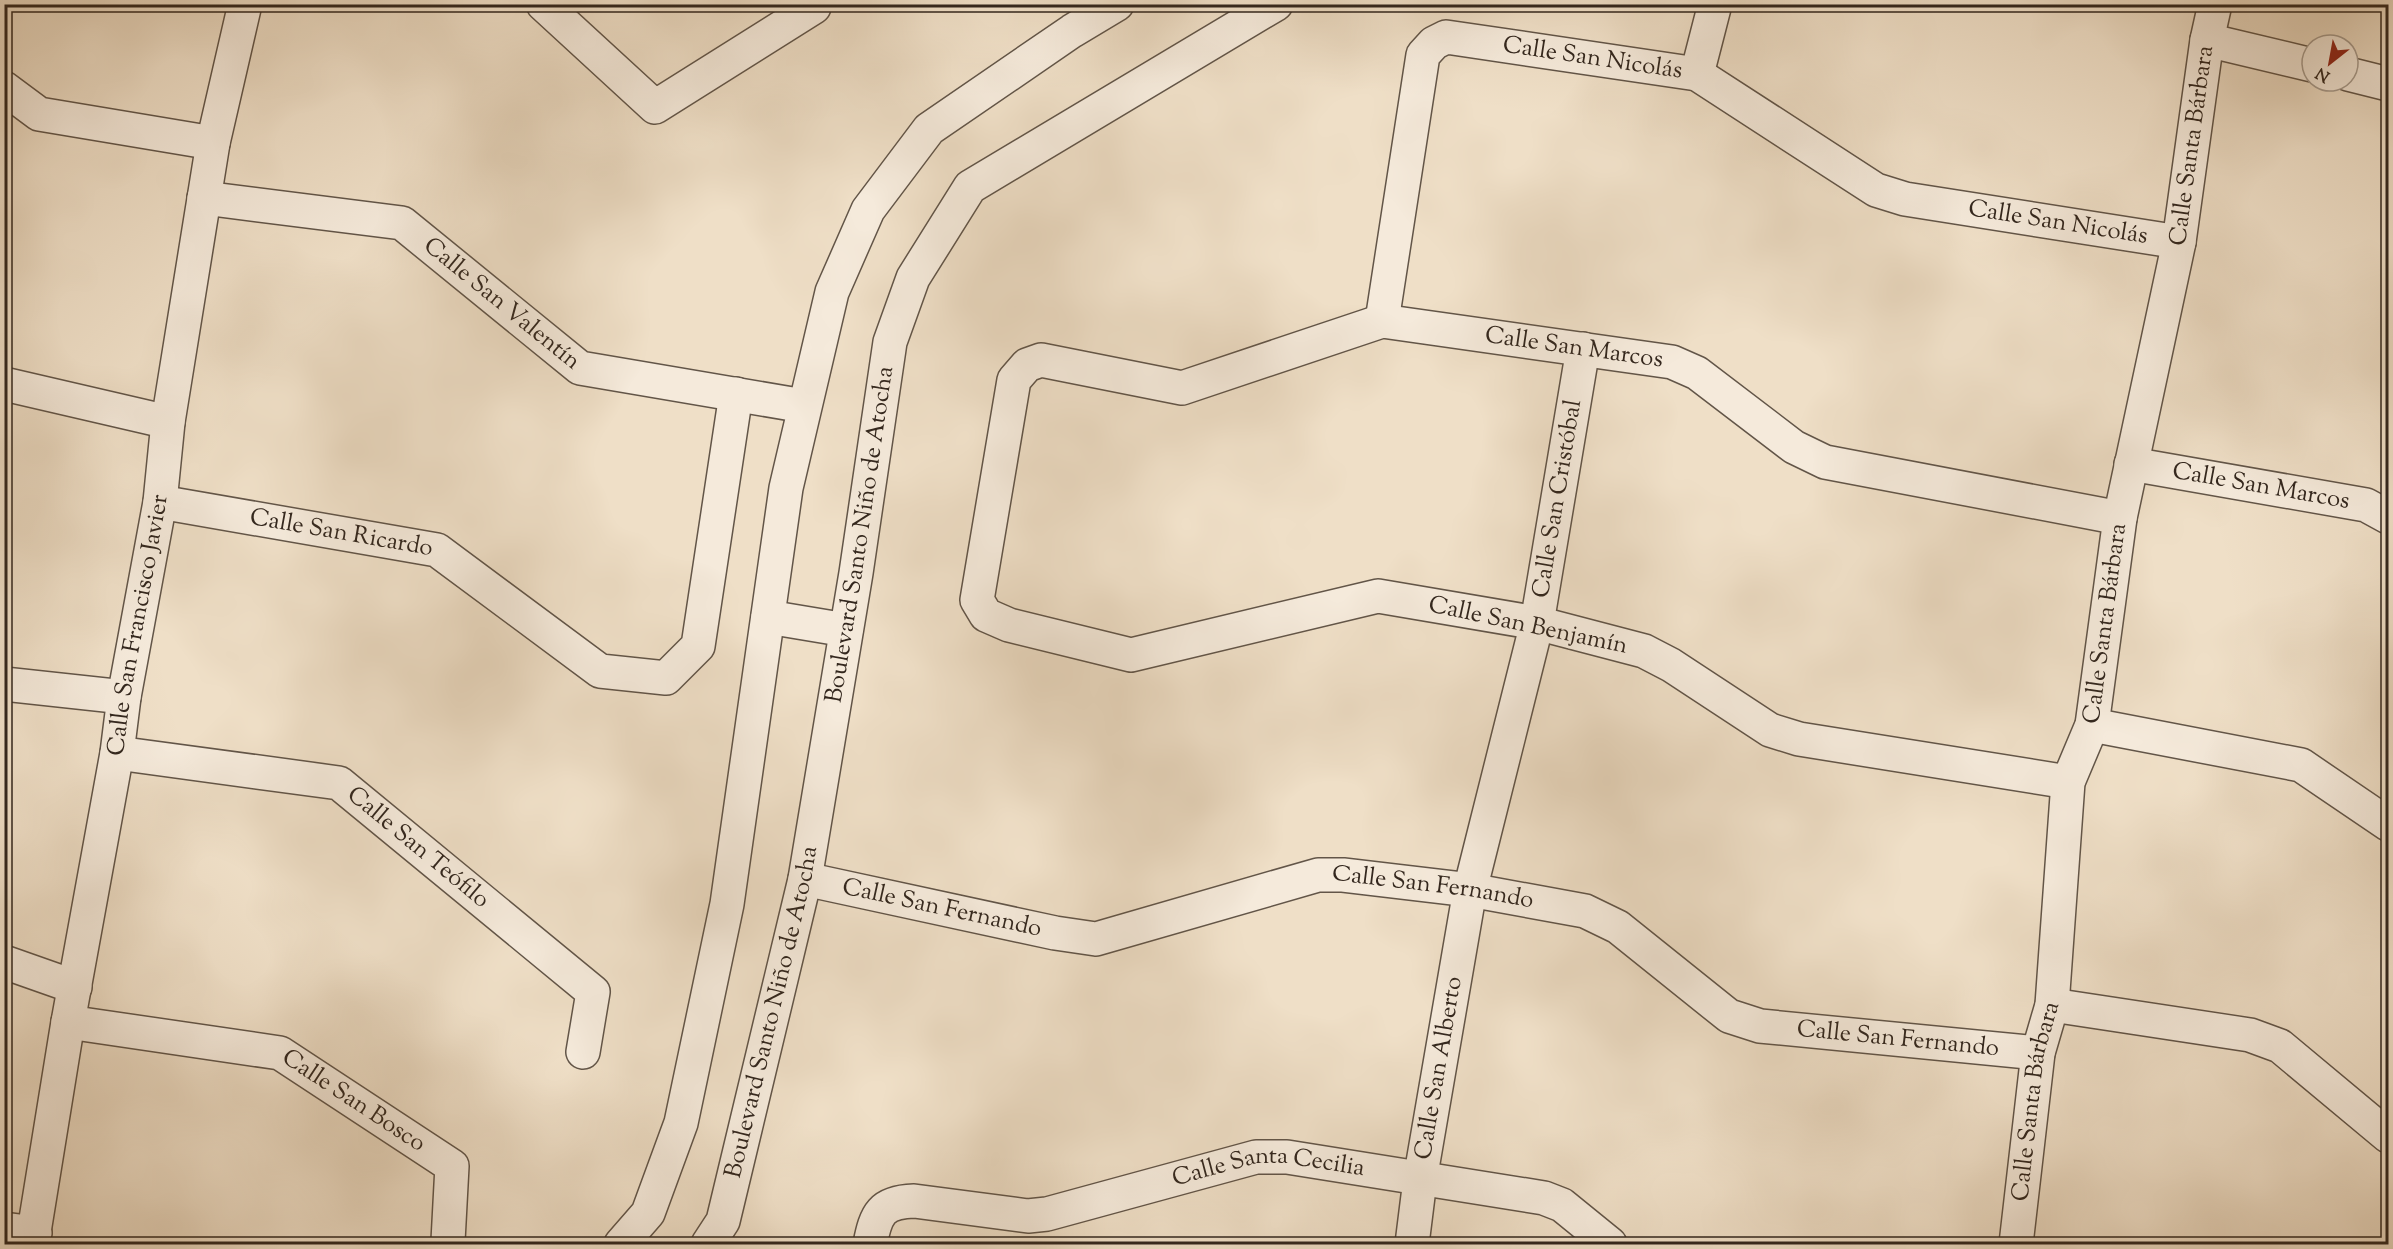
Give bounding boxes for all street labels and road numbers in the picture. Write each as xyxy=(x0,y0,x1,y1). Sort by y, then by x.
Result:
street label: Calle San Nicolás xyxy=(1501,29,1685,89)
street label: Calle Santa Bárbara xyxy=(2162,43,2223,248)
street label: Calle San Nicolás xyxy=(1966,192,2150,254)
street label: Calle San Valentín xyxy=(416,230,588,379)
street label: Calle San Marcos xyxy=(1483,319,1665,378)
street label: Boulevard Santo Niño de Atocha xyxy=(818,364,903,706)
street label: Calle San Cristóbal xyxy=(1524,397,1591,601)
street label: Calle San Marcos xyxy=(2170,455,2352,519)
street label: Calle San Francisco Javier xyxy=(100,493,178,758)
street label: Calle San Ricardo xyxy=(247,501,435,566)
street label: Calle Santa Bárbara xyxy=(2075,521,2136,726)
street label: Calle San Benjamín xyxy=(1425,588,1631,664)
street label: Calle San Teófilo xyxy=(339,779,497,917)
street label: Boulevard Santo Niño de Atocha xyxy=(717,844,827,1182)
street label: Calle San Fernando xyxy=(1332,858,1536,918)
street label: Calle San Fernando xyxy=(839,871,1045,947)
street label: Calle San Alberto xyxy=(1407,974,1472,1162)
street label: Calle Santa Bárbara xyxy=(2004,998,2069,1203)
street label: Calle San Fernando xyxy=(1795,1013,2001,1066)
street label: Calle San Bosco xyxy=(275,1041,432,1161)
street label: Calle Santa Cecilia xyxy=(1168,1140,1367,1196)

